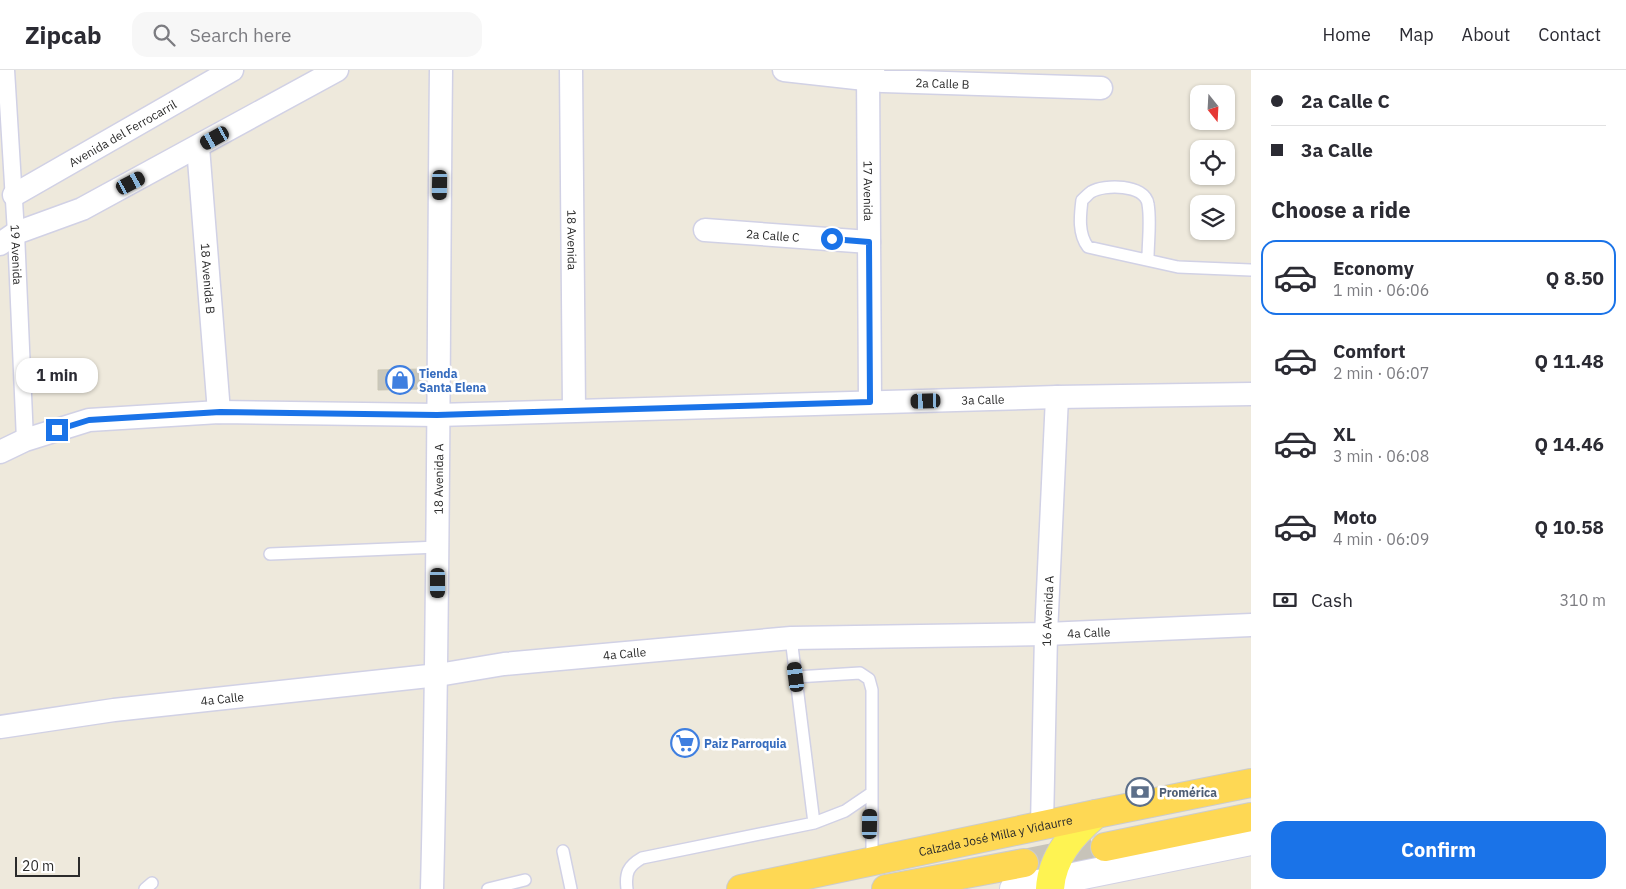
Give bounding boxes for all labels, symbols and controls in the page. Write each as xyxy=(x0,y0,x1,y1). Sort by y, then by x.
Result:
search box xyxy=(132,12,482,57)
text: Zipcab xyxy=(25,19,102,51)
icon: search xyxy=(150,21,178,49)
text: Search here xyxy=(190,23,292,47)
text: Home xyxy=(1323,23,1371,46)
text: Map xyxy=(1399,23,1434,46)
text: About xyxy=(1462,23,1510,46)
text: Contact xyxy=(1538,23,1601,46)
street label: 2a Calle B xyxy=(915,75,970,91)
north arrow xyxy=(1190,85,1235,130)
map controls xyxy=(1190,85,1235,240)
text: 2a Calle C xyxy=(1301,89,1390,113)
street label: Avenida del Ferrocarril xyxy=(66,96,179,170)
car xyxy=(198,124,231,152)
text: 3a Calle xyxy=(1301,138,1373,162)
button: locate xyxy=(1190,140,1235,185)
street label: 17 Avenida xyxy=(861,161,876,222)
car xyxy=(114,169,147,197)
car xyxy=(432,170,447,200)
button: layers xyxy=(1190,195,1235,240)
text: Choose a ride xyxy=(1271,195,1411,224)
street label: 18 Avenida xyxy=(565,210,580,271)
street label: 19 Avenida xyxy=(8,224,26,286)
street label: 2a Calle C xyxy=(745,226,801,244)
route start xyxy=(821,228,843,250)
street label: 18 Avenida B xyxy=(198,243,219,315)
icon: car xyxy=(1273,255,1318,300)
text: Economy xyxy=(1333,256,1414,280)
text: Q 8.50 xyxy=(1546,266,1604,290)
text: 1 min · 06:06 xyxy=(1333,280,1429,300)
icon: car xyxy=(1273,338,1318,383)
text: Comfort xyxy=(1333,339,1406,363)
text: Q 11.48 xyxy=(1534,349,1604,373)
callout: 1 min xyxy=(16,358,98,392)
text: 2 min · 06:07 xyxy=(1333,363,1429,383)
text: 1 min xyxy=(36,365,78,385)
shop icon: Tienda Santa Elena xyxy=(385,365,415,395)
place label: Tienda Santa Elena xyxy=(419,366,487,395)
street label: 3a Calle xyxy=(961,391,1005,407)
car xyxy=(910,393,941,409)
route end xyxy=(46,419,68,441)
icon: car xyxy=(1273,421,1318,466)
text: XL xyxy=(1333,422,1356,446)
text: Q 14.46 xyxy=(1534,432,1604,456)
street label: 18 Avenida A xyxy=(430,443,446,515)
text: 3 min · 06:08 xyxy=(1333,446,1429,466)
icon: car xyxy=(1273,504,1318,549)
text: Moto xyxy=(1333,505,1377,529)
text: Q 10.58 xyxy=(1534,515,1604,539)
text: 4 min · 06:09 xyxy=(1333,529,1429,549)
car xyxy=(430,568,445,598)
street label: 16 Avenida A xyxy=(1038,575,1056,647)
icon: cash xyxy=(1271,586,1299,614)
text: Cash xyxy=(1311,588,1353,612)
text: 310 m xyxy=(1559,590,1606,610)
street label: 4a Calle xyxy=(1067,624,1111,641)
street label: 4a Calle xyxy=(602,644,647,663)
car xyxy=(786,661,805,693)
street label: 4a Calle xyxy=(200,688,245,708)
supermarket icon: Paiz Parroquia xyxy=(670,728,700,758)
place label: Paiz Parroquia xyxy=(704,736,787,751)
bank icon: Promérica xyxy=(1125,777,1155,807)
place label: Promérica xyxy=(1159,785,1217,800)
car xyxy=(862,809,877,839)
street label: Calzada José Milla y Vidaurre xyxy=(917,812,1074,859)
button: Confirm xyxy=(1271,821,1606,879)
scale bar xyxy=(15,854,80,877)
text: 20 m xyxy=(22,857,54,875)

